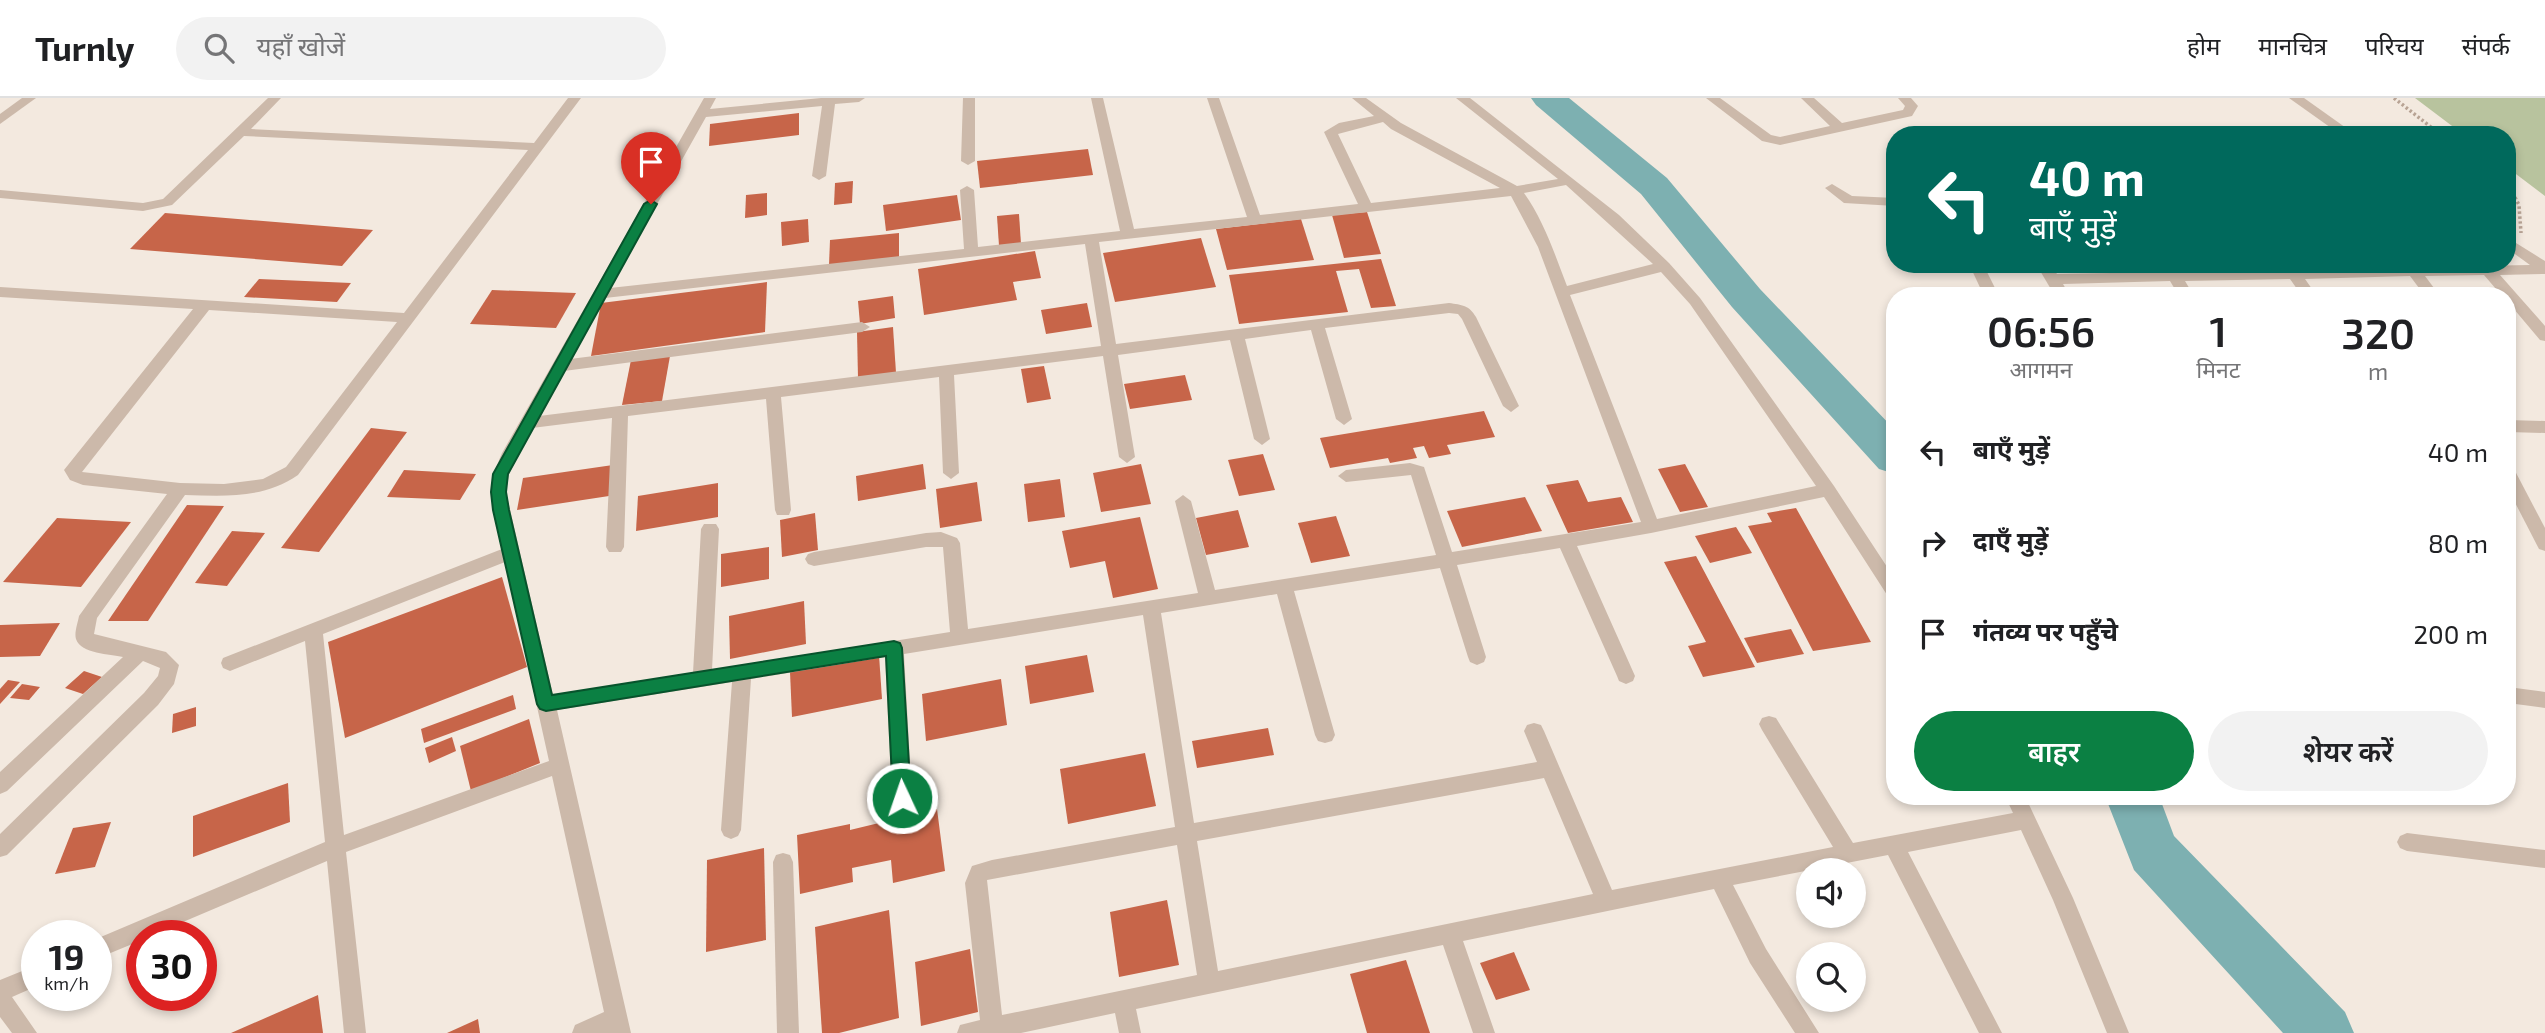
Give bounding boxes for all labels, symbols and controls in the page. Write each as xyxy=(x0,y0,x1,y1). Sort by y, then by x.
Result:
search box xyxy=(176,17,666,80)
text: Turnly xyxy=(35,28,134,68)
icon: search xyxy=(200,29,238,67)
text: यहाँ खोजें xyxy=(256,30,345,61)
text: होम xyxy=(2187,31,2220,60)
text: मानचित्र xyxy=(2258,31,2327,60)
text: परिचय xyxy=(2365,31,2424,60)
text: संपर्क xyxy=(2462,31,2510,60)
pin xyxy=(621,132,681,204)
icon: arrive xyxy=(632,143,670,181)
text: 40 m xyxy=(2029,147,2145,206)
icon: left xyxy=(1914,154,2005,245)
text: बाएँ मुड़ें xyxy=(2029,207,2117,245)
text: 06:56 xyxy=(1987,305,2095,355)
text: 1 xyxy=(2209,305,2227,355)
text: 320 xyxy=(2341,307,2415,357)
text: आगमन xyxy=(2010,355,2073,383)
text: मिनट xyxy=(2196,355,2240,383)
text: m xyxy=(2368,357,2388,385)
icon: left xyxy=(1914,433,1952,471)
text: बाएँ मुड़ें xyxy=(1973,433,2050,464)
text: 40 m xyxy=(2428,436,2488,467)
icon: right xyxy=(1914,524,1952,562)
text: दाएँ मुड़ें xyxy=(1973,524,2048,555)
text: 80 m xyxy=(2428,527,2488,558)
icon: arrive xyxy=(1914,615,1952,653)
text: गंतव्य पर पहुँचे xyxy=(1973,615,2118,646)
text: 200 m xyxy=(2413,618,2488,649)
button: बाहर xyxy=(1914,711,2194,791)
button: शेयर करें xyxy=(2208,711,2488,791)
position arrow xyxy=(865,761,939,835)
map controls xyxy=(1796,858,1866,1012)
button: sound xyxy=(1796,858,1866,928)
speed limit sign: 30 xyxy=(126,920,217,1011)
text: 19 xyxy=(49,935,84,977)
button: search xyxy=(1796,942,1866,1012)
text: km/h xyxy=(44,972,89,994)

